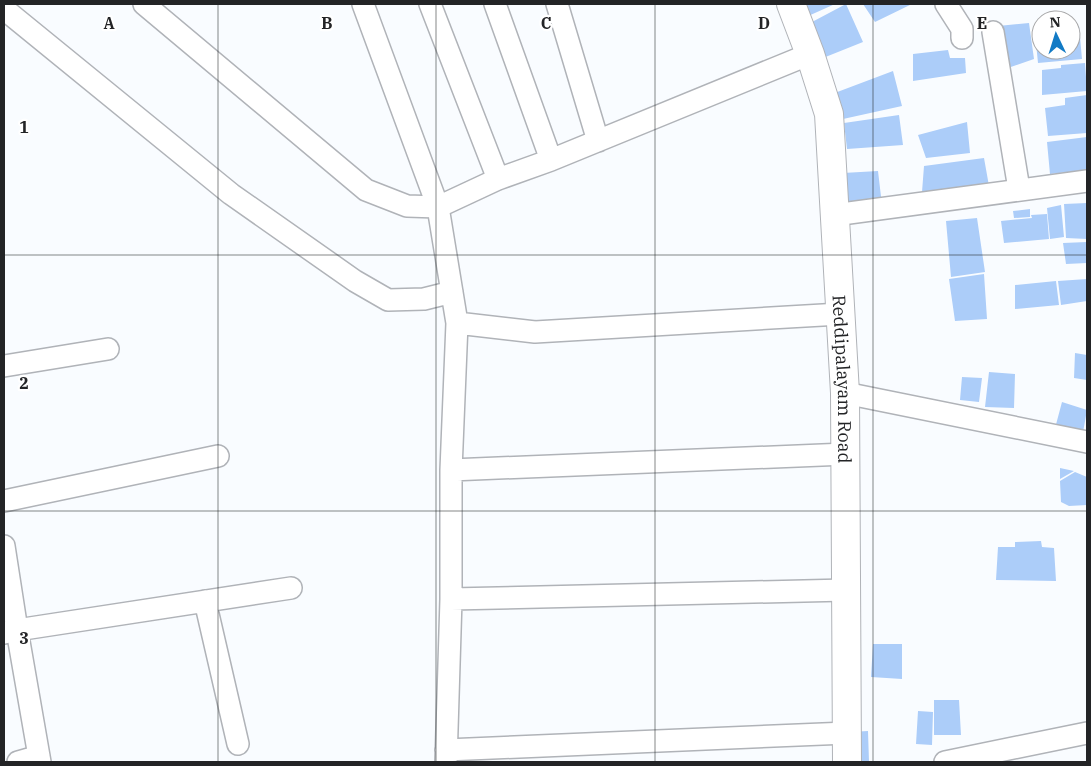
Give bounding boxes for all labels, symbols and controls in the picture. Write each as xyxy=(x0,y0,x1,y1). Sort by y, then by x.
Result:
north arrow xyxy=(1031,10,1081,60)
text: A xyxy=(103,13,115,33)
text: B xyxy=(321,13,333,33)
text: C xyxy=(541,13,551,33)
text: D xyxy=(758,13,770,33)
text: E xyxy=(977,13,987,33)
text: N xyxy=(1049,13,1061,31)
text: 1 xyxy=(19,117,29,137)
street label: Reddipalayam Road xyxy=(828,294,857,464)
text: 2 xyxy=(19,373,29,393)
text: 3 xyxy=(19,628,29,648)

